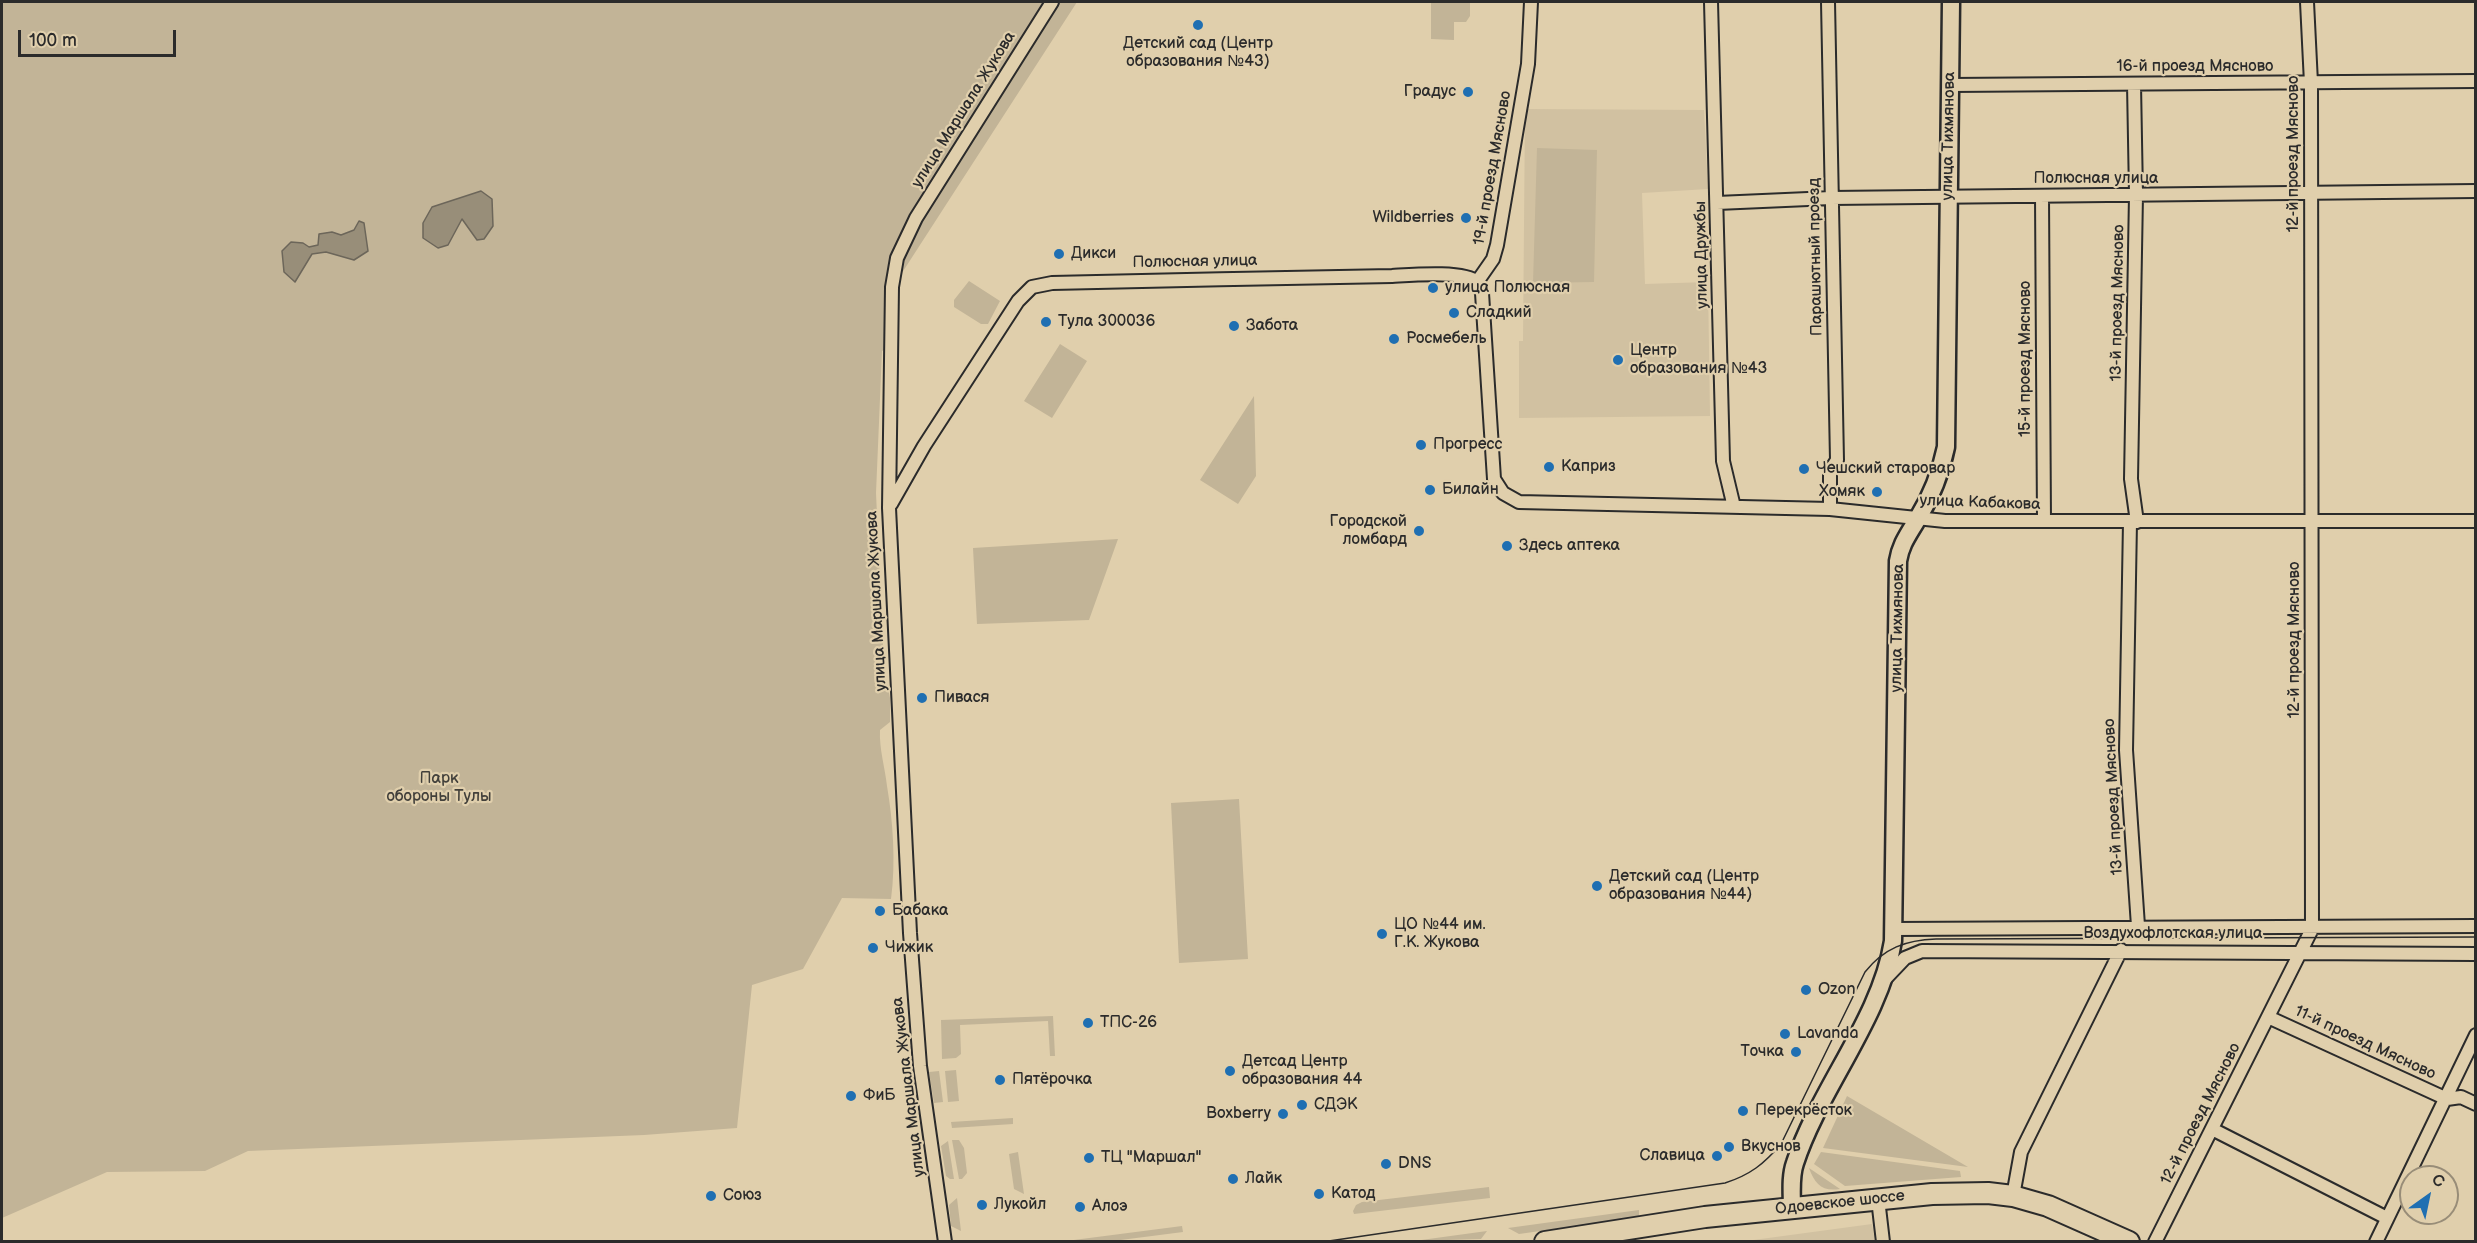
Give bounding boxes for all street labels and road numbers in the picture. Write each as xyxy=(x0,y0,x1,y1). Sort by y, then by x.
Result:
street label: улица Маршала Жукова xyxy=(908,28,1020,192)
street label: 16-й проезд Мясново xyxy=(2117,57,2273,77)
street label: улица Тихмянова xyxy=(1938,71,1960,201)
street label: 12-й проезд Мясново xyxy=(2284,76,2304,232)
street label: 19-й проезд Мясново xyxy=(1470,89,1516,247)
street label: Полюсная улица xyxy=(2033,169,2159,189)
street label: Парашютный проезд xyxy=(1805,178,1827,336)
street label: улица Дружбы xyxy=(1691,201,1713,309)
street label: 13-й проезд Мясново xyxy=(2107,224,2129,382)
street label: Полюсная улица xyxy=(1132,251,1258,273)
street label: 15-й проезд Мясново xyxy=(2016,281,2036,437)
street label: улица Кабакова xyxy=(1919,491,2041,515)
street label: улица Маршала Жукова xyxy=(863,510,891,692)
street label: 12-й проезд Мясново xyxy=(2285,562,2305,718)
street label: улица Тихмянова xyxy=(1887,563,1909,693)
street label: 13-й проезд Мясново xyxy=(2100,718,2128,876)
street label: Воздухофлотская улица xyxy=(2083,924,2263,944)
street label: улица Маршала Жукова xyxy=(888,996,930,1178)
street label: 11-й проезд Мясново xyxy=(2292,1002,2438,1084)
street label: 12-й проезд Мясново xyxy=(2157,1040,2245,1188)
street label: Одоевское шоссе xyxy=(1774,1187,1906,1219)

